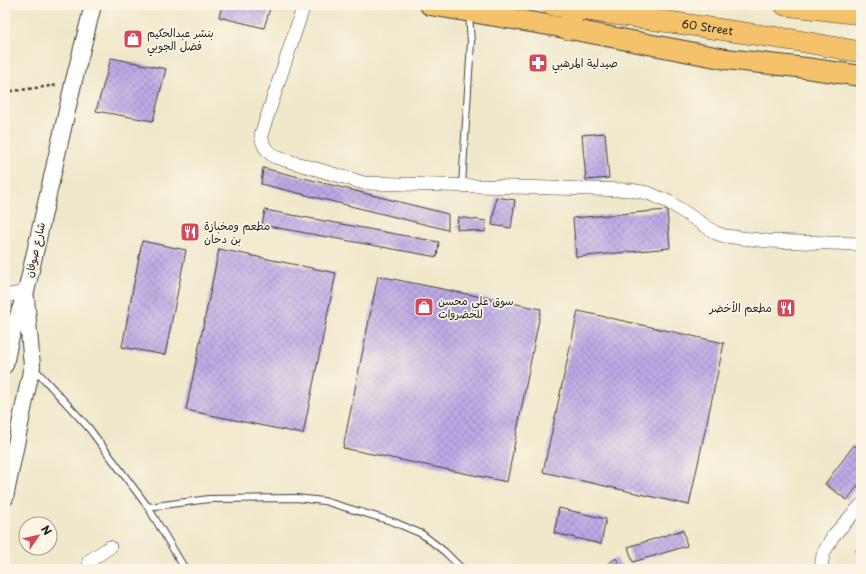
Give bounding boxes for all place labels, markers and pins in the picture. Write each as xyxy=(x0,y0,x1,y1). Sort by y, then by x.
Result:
place label: بنشر عبدالحكيم فضل الجوبي xyxy=(147,24,214,57)
shop icon: بنشر عبدالحكيم فضل الجوبي xyxy=(122,28,144,50)
pharmacy icon: صيدلية المرهبي xyxy=(527,52,549,74)
place label: صيدلية المرهبي xyxy=(552,54,618,74)
place label: مطعم ومخبازة بن دحان xyxy=(204,217,270,247)
restaurant icon: مطعم ومخبازة بن دحان xyxy=(179,221,201,243)
place label: سوق علي محسن للخضروات xyxy=(438,292,514,322)
shop icon: سوق علي محسن للخضروات xyxy=(413,296,435,318)
restaurant icon: مطعم الأخضر xyxy=(775,297,797,319)
place label: مطعم الأخضر xyxy=(708,299,772,317)

